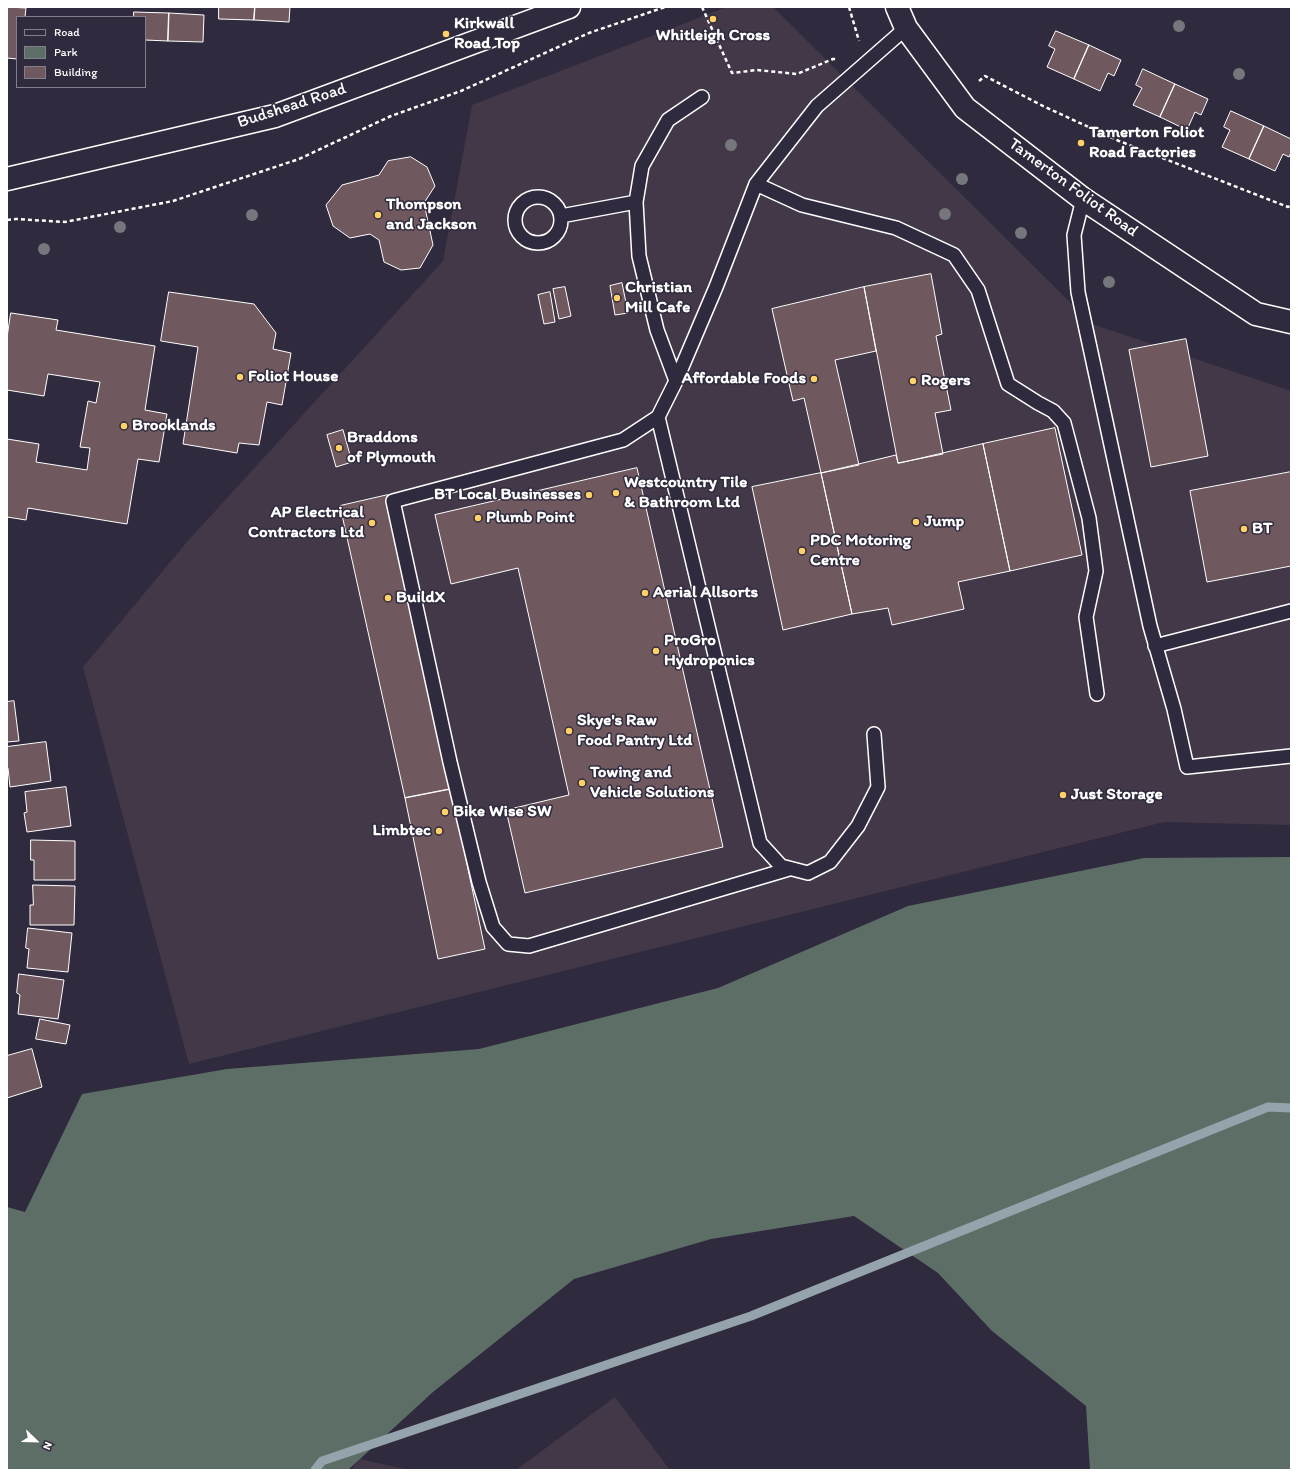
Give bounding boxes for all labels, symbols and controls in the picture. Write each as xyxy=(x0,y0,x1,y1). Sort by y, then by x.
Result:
place label: Kirkwall Road Top xyxy=(454,14,520,54)
marker: Whitleigh Cross xyxy=(708,14,718,24)
legend xyxy=(16,16,146,88)
text: Road xyxy=(54,25,80,39)
place label: Whitleigh Cross xyxy=(656,26,770,46)
marker: Kirkwall Road Top xyxy=(441,29,451,39)
text: Park xyxy=(54,45,78,59)
text: Building xyxy=(54,65,97,79)
street label: Budshead Road xyxy=(235,79,349,133)
place label: Tamerton Foliot Road Factories xyxy=(1089,123,1204,163)
street label: Tamerton Foliot Road xyxy=(1004,134,1142,242)
marker: Tamerton Foliot Road Factories xyxy=(1076,138,1086,148)
place label: Thompson and Jackson xyxy=(386,195,477,235)
marker: Thompson and Jackson xyxy=(373,210,383,220)
place label: Christian Mill Cafe xyxy=(625,278,692,318)
marker: Christian Mill Cafe xyxy=(612,293,622,303)
place label: Foliot House xyxy=(248,367,338,387)
place label: Affordable Foods xyxy=(682,369,806,389)
place label: Rogers xyxy=(921,371,971,391)
marker: Foliot House xyxy=(235,372,245,382)
marker: Affordable Foods xyxy=(809,374,819,384)
marker: Rogers xyxy=(908,376,918,386)
place label: Brooklands xyxy=(132,416,216,436)
marker: Brooklands xyxy=(119,421,129,431)
place label: Braddons of Plymouth xyxy=(347,428,436,468)
marker: Braddons of Plymouth xyxy=(334,443,344,453)
place label: Westcountry Tile & Bathroom Ltd xyxy=(624,473,747,513)
place label: BT Local Businesses xyxy=(434,485,581,505)
marker: Westcountry Tile & Bathroom Ltd xyxy=(611,488,621,498)
marker: BT Local Businesses xyxy=(584,490,594,500)
place label: AP Electrical Contractors Ltd xyxy=(248,503,364,543)
place label: Plumb Point xyxy=(486,508,575,528)
place label: Jump xyxy=(924,512,964,532)
marker: Plumb Point xyxy=(473,513,483,523)
marker: Jump xyxy=(911,517,921,527)
marker: AP Electrical Contractors Ltd xyxy=(367,518,377,528)
place label: BT xyxy=(1252,519,1273,539)
marker: BT xyxy=(1239,524,1249,534)
place label: PDC Motoring Centre xyxy=(810,531,911,571)
marker: PDC Motoring Centre xyxy=(797,546,807,556)
place label: Aerial Allsorts xyxy=(653,583,758,603)
place label: BuildX xyxy=(396,588,445,608)
marker: Aerial Allsorts xyxy=(640,588,650,598)
marker: BuildX xyxy=(383,593,393,603)
place label: ProGro Hydroponics xyxy=(664,631,755,671)
marker: ProGro Hydroponics xyxy=(651,646,661,656)
place label: Skye's Raw Food Pantry Ltd xyxy=(577,711,692,751)
marker: Skye's Raw Food Pantry Ltd xyxy=(564,726,574,736)
place label: Towing and Vehicle Solutions xyxy=(590,763,714,803)
marker: Towing and Vehicle Solutions xyxy=(577,778,587,788)
place label: Just Storage xyxy=(1071,785,1163,805)
marker: Just Storage xyxy=(1058,790,1068,800)
place label: Bike Wise SW xyxy=(453,802,551,822)
marker: Bike Wise SW xyxy=(440,807,450,817)
place label: Limbtec xyxy=(372,821,431,841)
marker: Limbtec xyxy=(434,826,444,836)
north arrow xyxy=(16,1421,56,1461)
text: N xyxy=(40,1440,55,1452)

